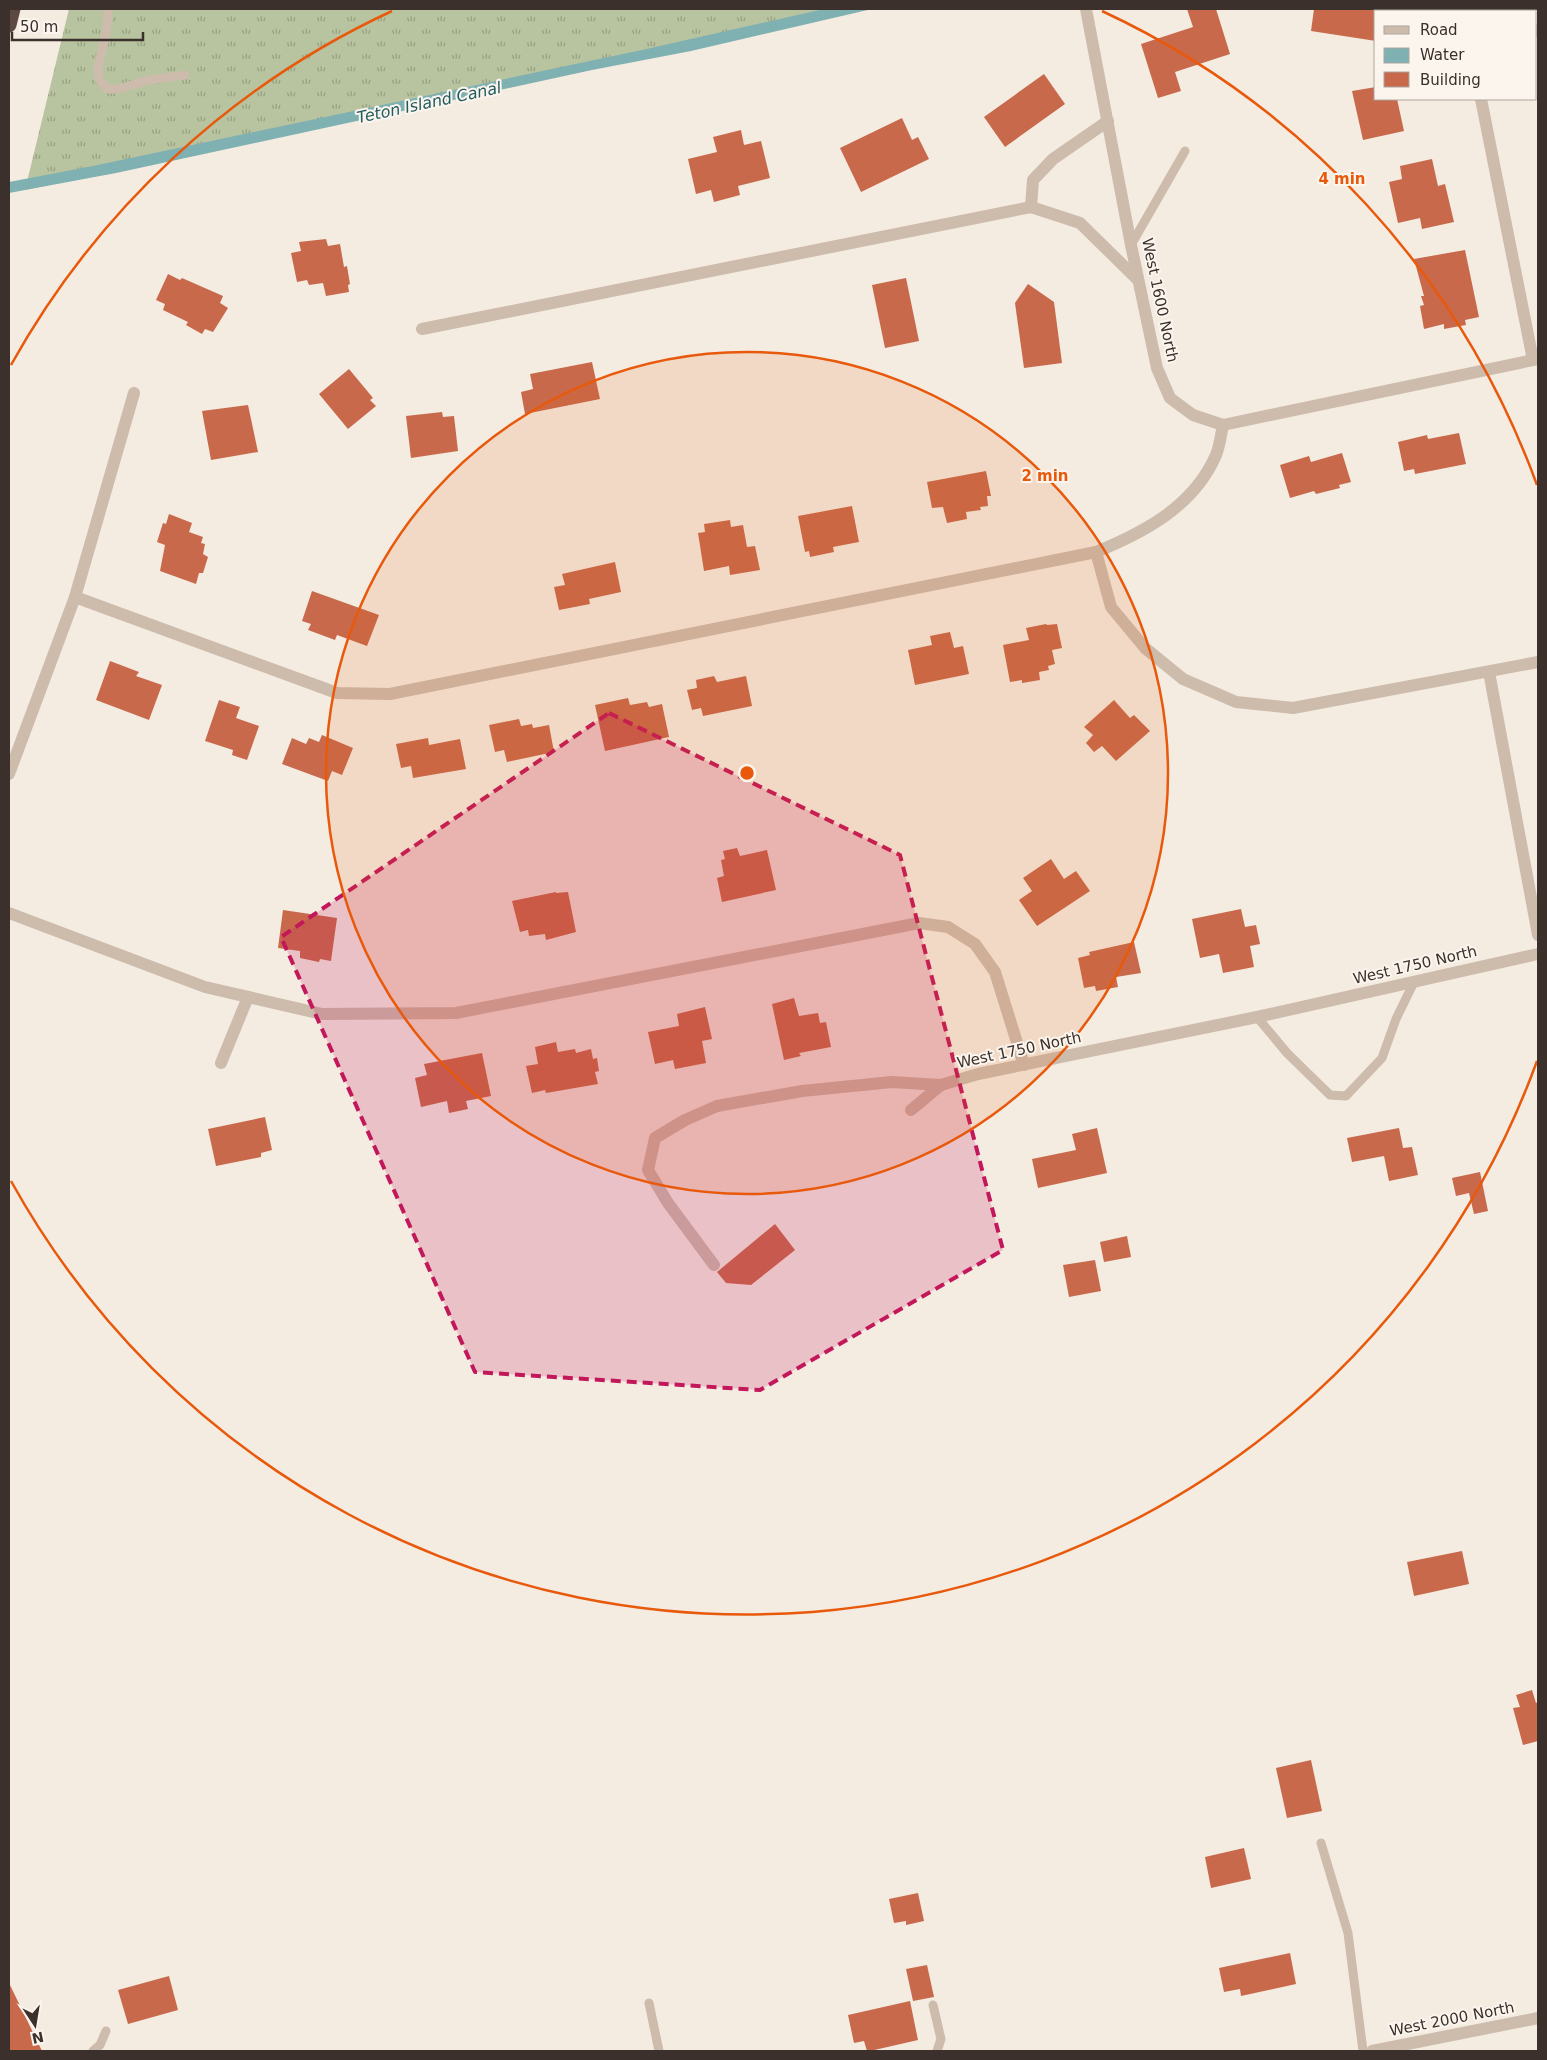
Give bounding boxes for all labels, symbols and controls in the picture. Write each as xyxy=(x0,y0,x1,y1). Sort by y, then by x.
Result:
scale bar xyxy=(12,10,144,42)
legend xyxy=(1374,10,1537,100)
text: 50 m xyxy=(20,18,58,36)
text: Road xyxy=(1420,21,1458,39)
text: Water xyxy=(1420,46,1465,64)
text: Building xyxy=(1420,71,1481,89)
water label: Teton Island Canal xyxy=(355,78,504,127)
text: 4 min xyxy=(1318,170,1366,188)
street label: West 1600 North xyxy=(1138,236,1182,364)
text: 2 min xyxy=(1021,467,1069,485)
centre of rings xyxy=(738,764,756,782)
street label: West 1750 North xyxy=(1351,942,1479,988)
street label: West 1750 North xyxy=(955,1028,1083,1072)
street label: West 2000 North xyxy=(1388,1998,1516,2040)
north arrow xyxy=(10,2000,60,2050)
text: N xyxy=(30,2029,45,2047)

